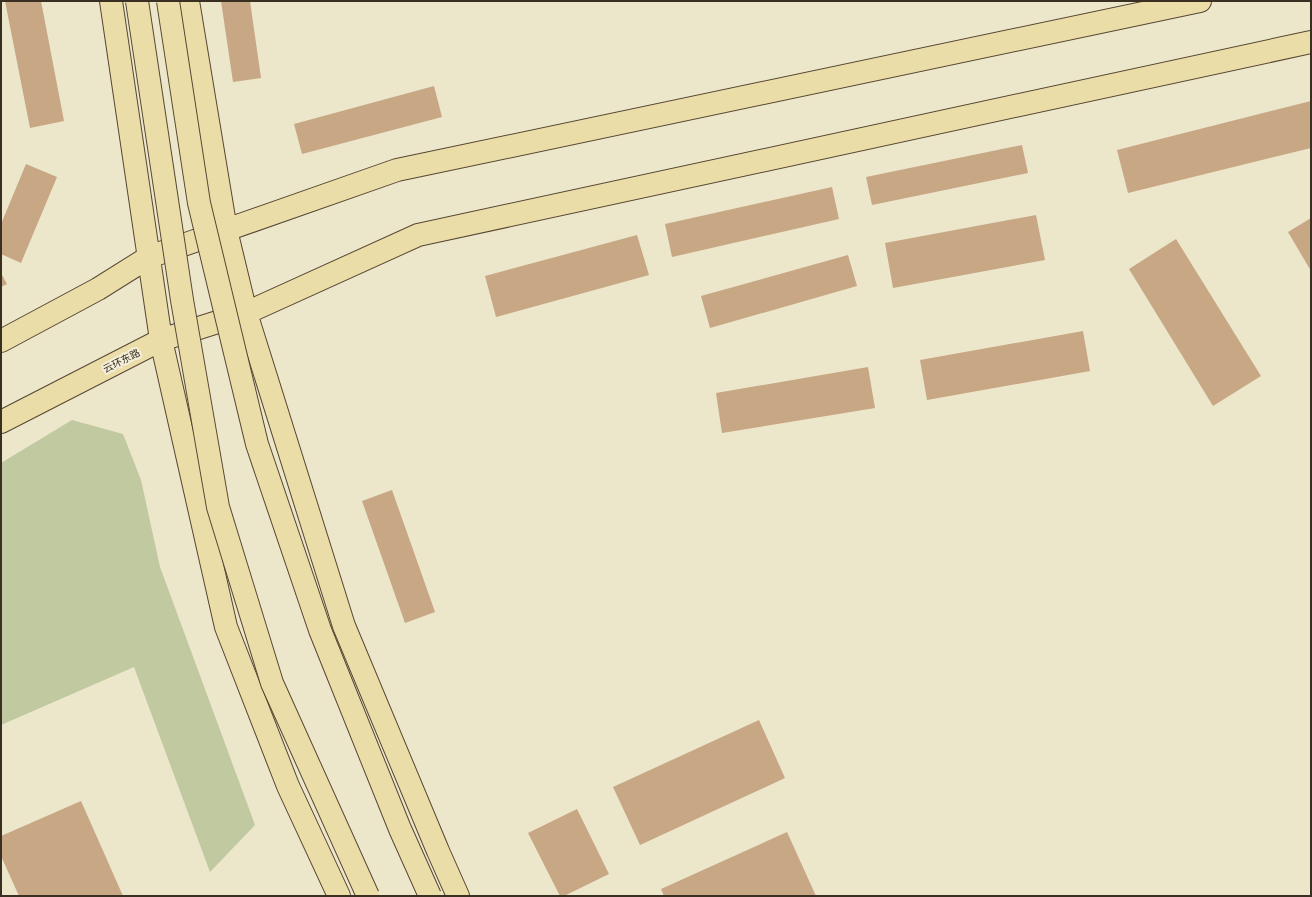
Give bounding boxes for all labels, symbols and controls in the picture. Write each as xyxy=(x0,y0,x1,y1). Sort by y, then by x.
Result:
street label: 云环东路 xyxy=(100,344,142,376)

